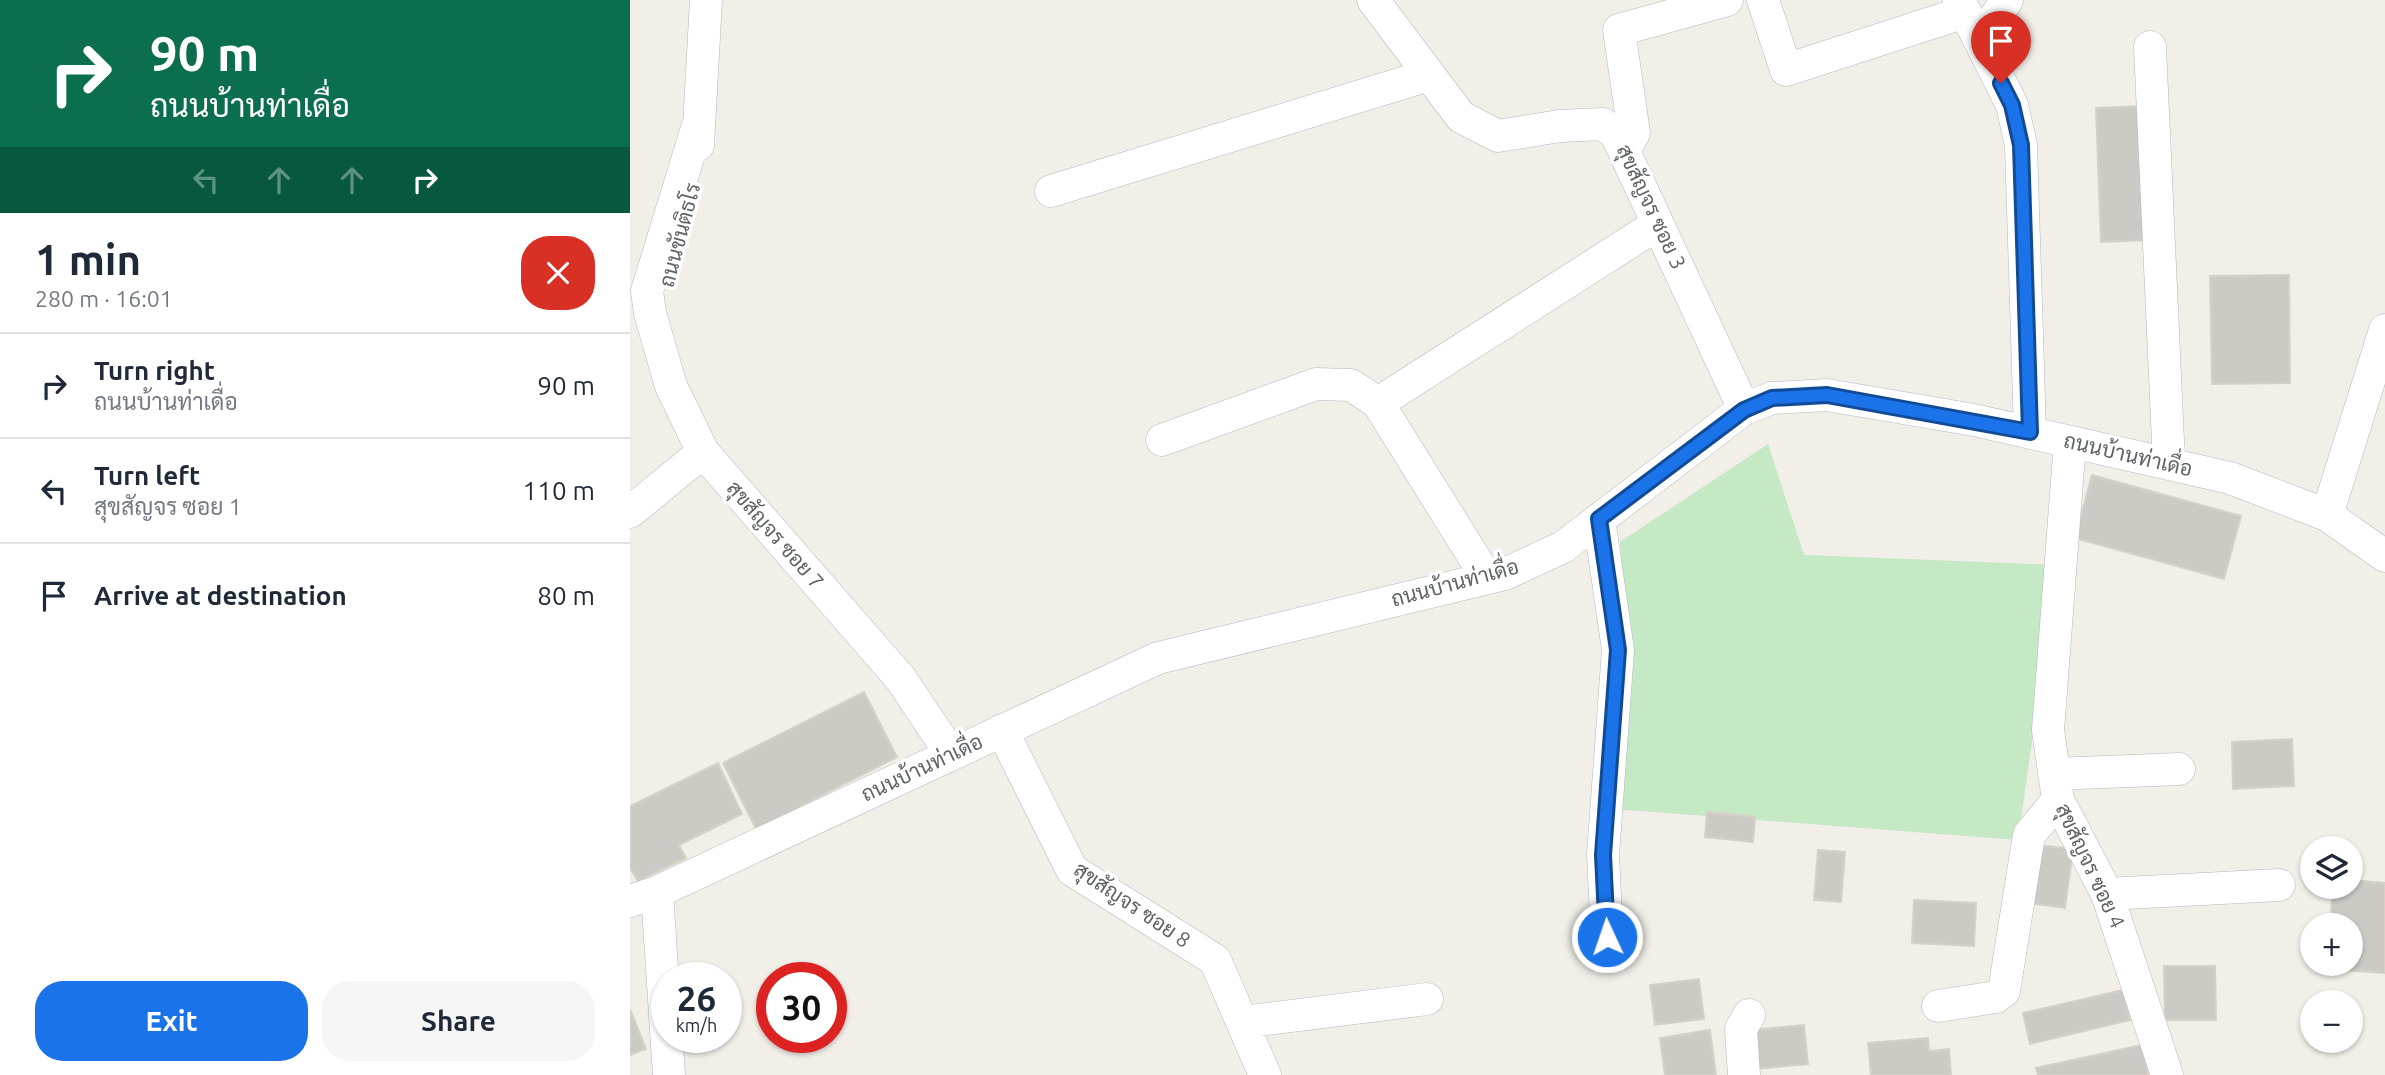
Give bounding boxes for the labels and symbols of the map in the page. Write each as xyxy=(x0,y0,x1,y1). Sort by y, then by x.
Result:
pin xyxy=(1971,11,2031,83)
street label: สุขสัญจร ซอย 3 xyxy=(1610,140,1691,274)
street label: ถนนขันติธโร xyxy=(654,180,704,290)
street label: ถนนบ้านท่าเดื่อ xyxy=(2062,421,2196,480)
street label: สุขสัญจร ซอย 7 xyxy=(720,476,829,595)
street label: ถนนบ้านท่าเดื่อ xyxy=(1386,547,1521,611)
street label: ถนนบ้านท่าเดื่อ xyxy=(854,722,986,806)
street label: สุขสัญจร ซอย 4 xyxy=(2049,799,2130,933)
street label: สุขสัญจร ซอย 8 xyxy=(1068,857,1195,954)
position arrow xyxy=(1570,900,1644,974)
speed limit sign: 30 xyxy=(756,962,847,1053)

